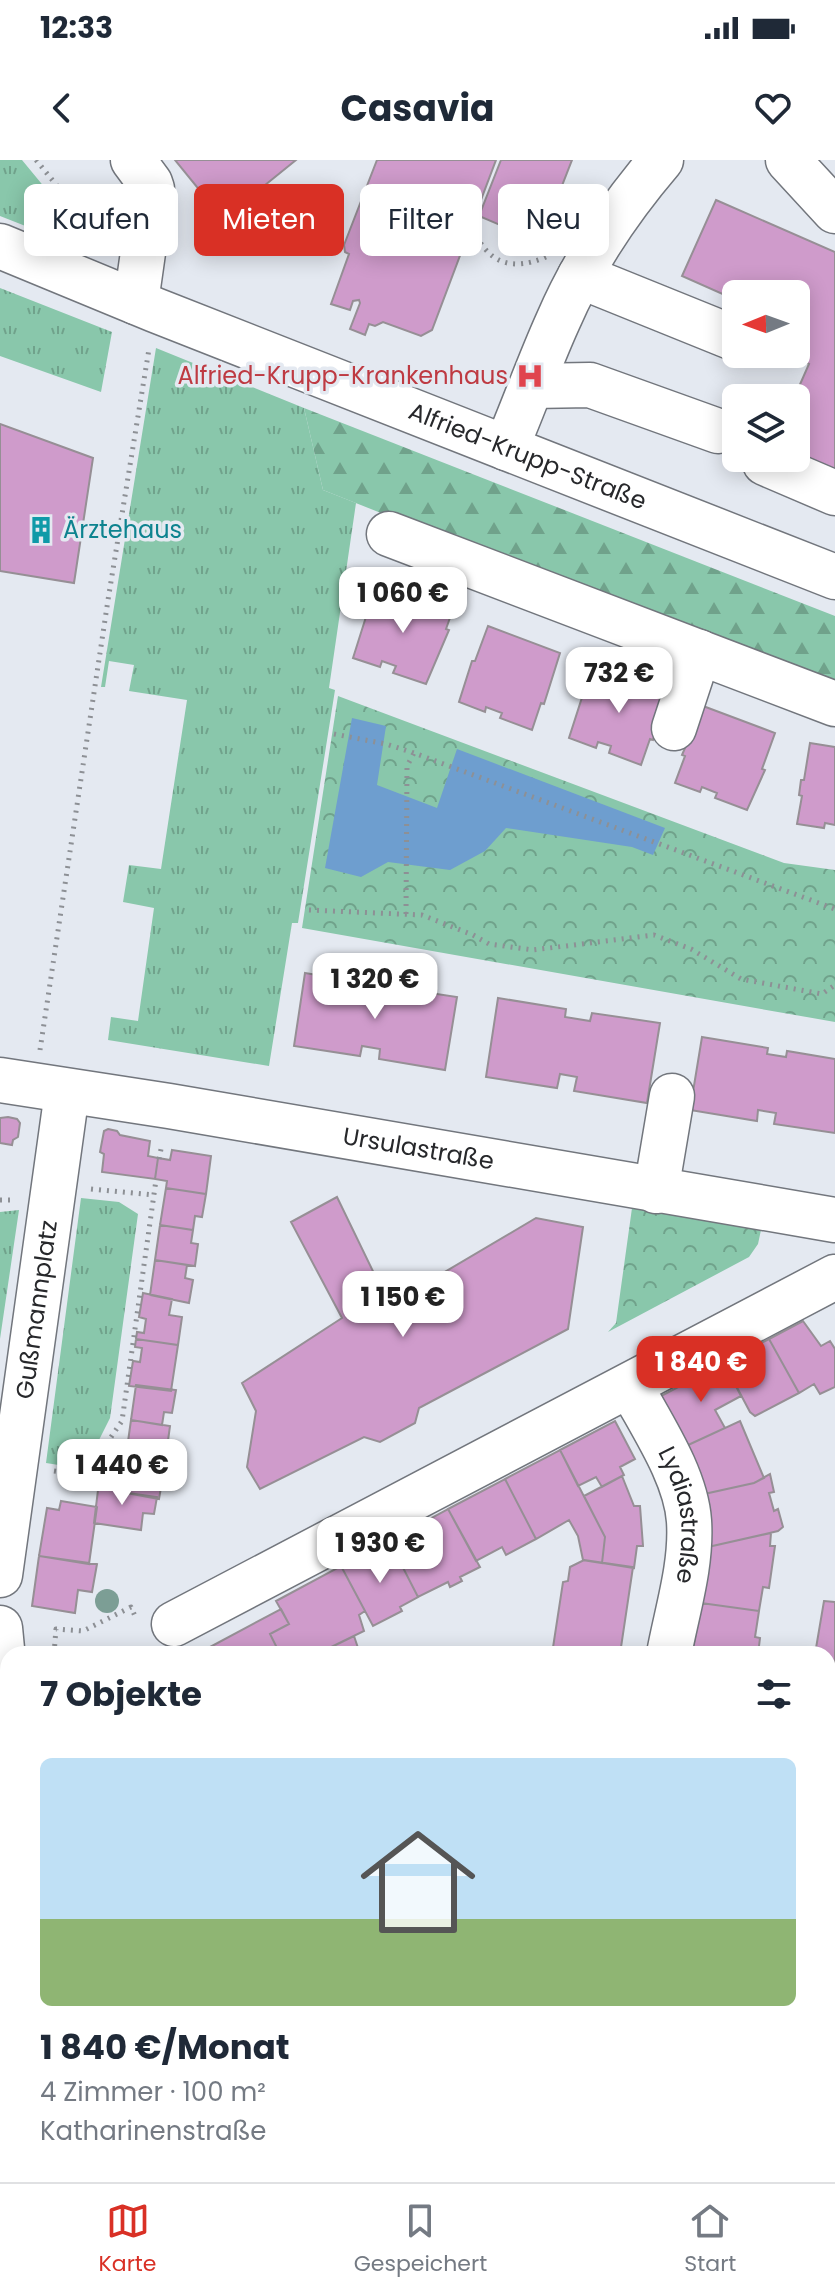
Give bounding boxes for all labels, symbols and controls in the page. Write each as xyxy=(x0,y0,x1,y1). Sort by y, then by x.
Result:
text: 12:33 xyxy=(40,6,113,49)
text: Casavia xyxy=(340,83,495,134)
icon: back xyxy=(40,86,84,130)
icon: heart xyxy=(751,86,795,130)
chip: Kaufen xyxy=(24,184,178,256)
chip: Mieten xyxy=(194,184,344,256)
chip: Filter xyxy=(360,184,482,256)
chip: Neu xyxy=(498,184,609,256)
north arrow xyxy=(722,280,810,368)
map controls xyxy=(722,280,810,472)
place label: Alfried-Krupp-Krankenhaus xyxy=(177,359,508,392)
hospital icon: Alfried-Krupp-Krankenhaus xyxy=(515,361,545,391)
button: layers xyxy=(722,384,810,472)
street label: Alfried-Krupp-Straße xyxy=(404,394,652,517)
place label: Ärztehaus xyxy=(63,513,182,546)
building icon: Ärztehaus xyxy=(26,515,56,545)
pin: 1 060 € xyxy=(329,567,477,635)
text: 1 060 € xyxy=(357,575,449,611)
pin: 732 € xyxy=(563,647,675,715)
text: 732 € xyxy=(584,655,654,691)
pin: 1 320 € xyxy=(301,953,449,1021)
text: 1 320 € xyxy=(330,961,420,997)
street label: Ursulastraße xyxy=(340,1119,497,1177)
street label: Gußmannplatz xyxy=(8,1218,65,1401)
pin: 1 150 € xyxy=(329,1271,477,1339)
text: 1 150 € xyxy=(360,1279,446,1315)
pin: 1 840 € xyxy=(627,1336,775,1404)
text: 1 840 € xyxy=(655,1344,747,1380)
pin: 1 440 € xyxy=(48,1439,196,1507)
street label: Lydiastraße xyxy=(651,1441,706,1586)
text: 1 440 € xyxy=(75,1447,169,1483)
pin: 1 930 € xyxy=(306,1517,454,1585)
text: 1 930 € xyxy=(335,1525,425,1561)
text: 7 Objekte xyxy=(40,1670,202,1718)
icon: filters xyxy=(752,1672,796,1716)
icon: home xyxy=(346,1810,490,1954)
text: 1 840 €/Monat xyxy=(40,2023,290,2071)
text: 4 Zimmer · 100 m² xyxy=(40,2074,266,2110)
text: Katharinenstraße xyxy=(40,2113,266,2149)
tab: Karte xyxy=(99,2199,157,2280)
tab: Gespeichert xyxy=(354,2199,487,2280)
tab: Start xyxy=(684,2199,736,2280)

